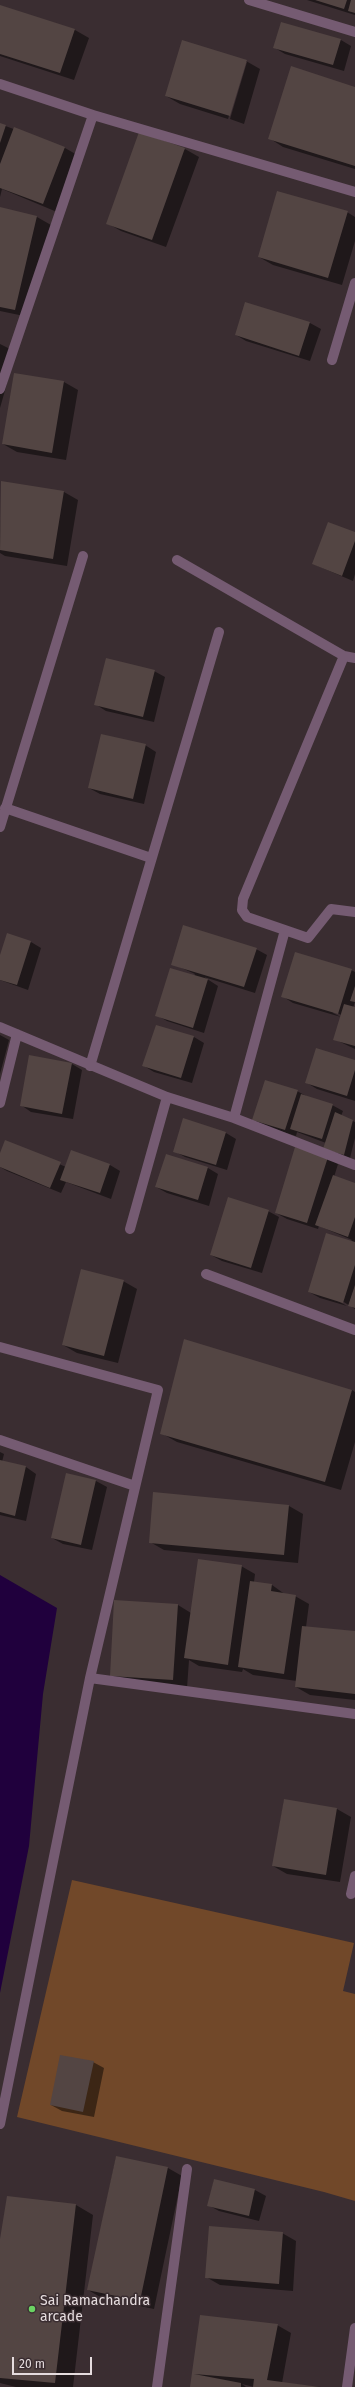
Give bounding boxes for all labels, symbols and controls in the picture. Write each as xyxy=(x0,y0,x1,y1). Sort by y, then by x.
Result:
place label: Sai Ramachandra arcade xyxy=(40,2293,150,2326)
marker: Sai Ramachandra arcade xyxy=(27,2304,37,2314)
scale bar xyxy=(14,2349,94,2375)
text: 20 m xyxy=(19,2357,45,2371)

